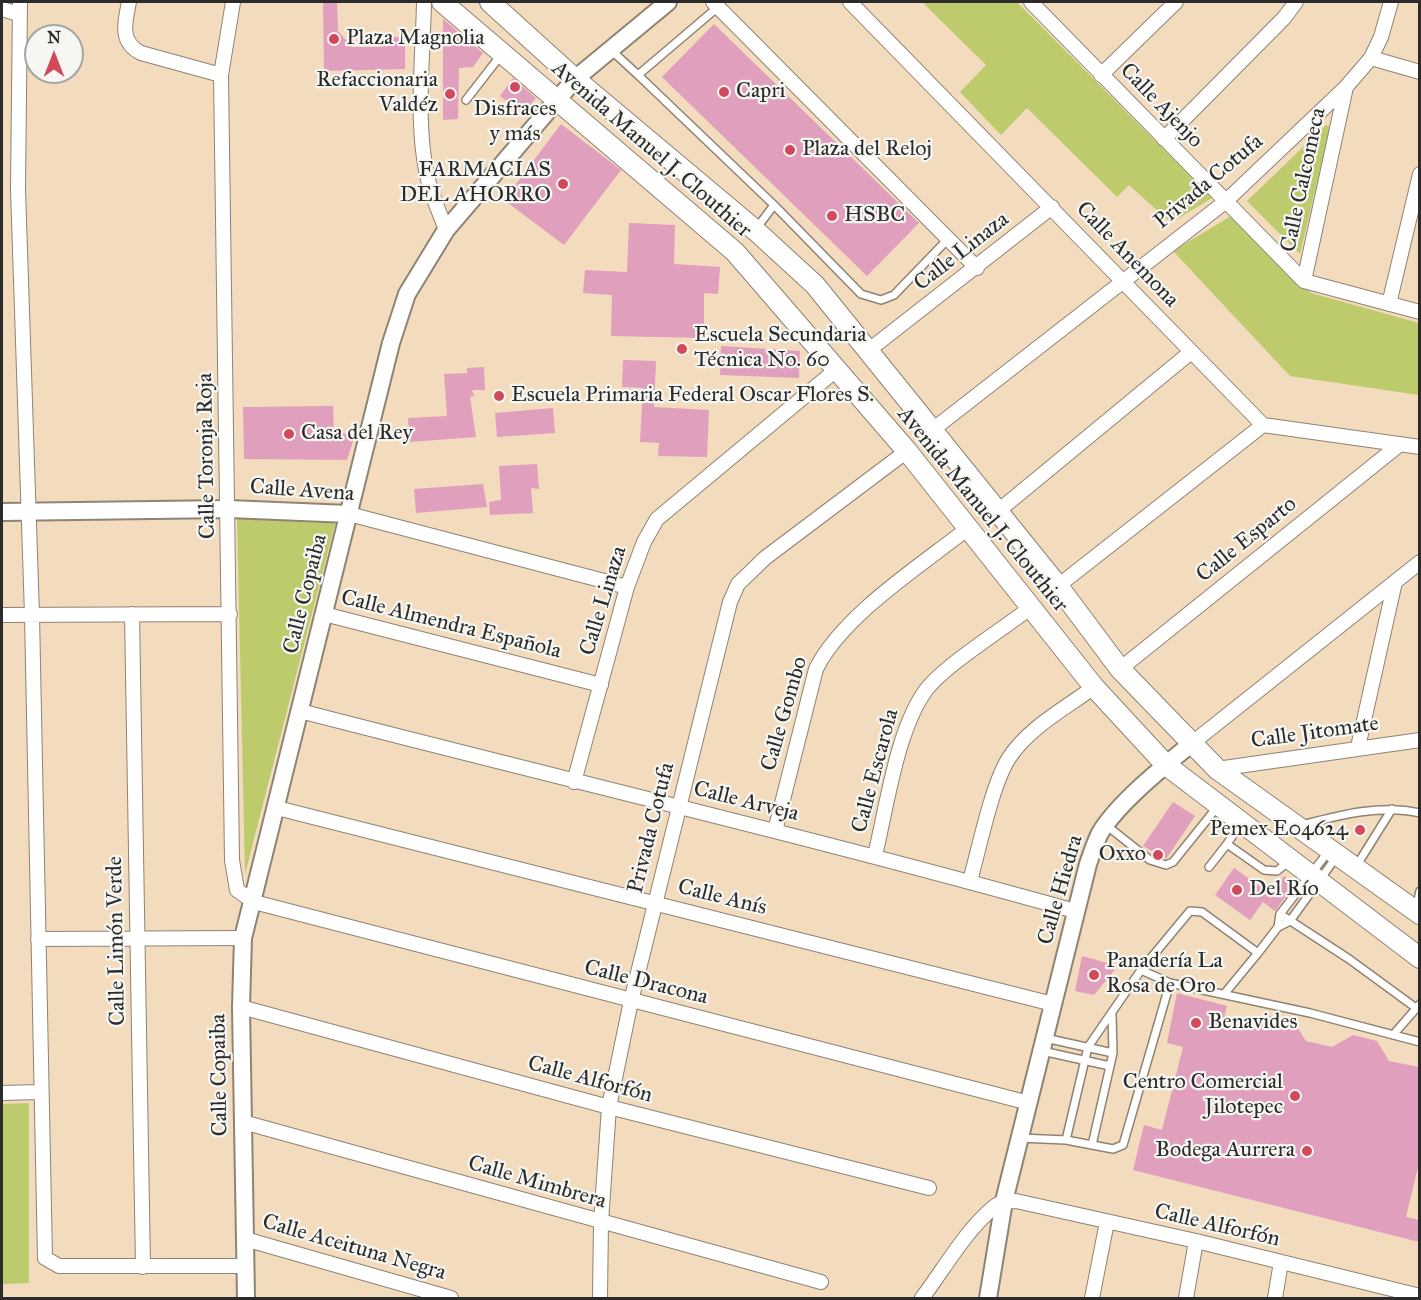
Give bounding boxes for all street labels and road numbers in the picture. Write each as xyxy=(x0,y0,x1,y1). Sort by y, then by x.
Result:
street label: Avenida Manuel J. Clouthier xyxy=(546,56,756,244)
street label: Calle Ajenjo xyxy=(1114,58,1208,154)
street label: Calle Calcomeca xyxy=(1276,105,1332,255)
street label: Privada Cotufa xyxy=(1149,129,1269,235)
street label: Calle Anemona xyxy=(1070,197,1184,313)
street label: Calle Linaza xyxy=(909,207,1015,297)
street label: Calle Toronja Roja xyxy=(192,373,222,539)
street label: Avenida Manuel J. Clouthier xyxy=(891,402,1073,618)
street label: Calle Avena xyxy=(249,474,355,508)
street label: Calle Esparto xyxy=(1192,492,1302,588)
street label: Calle Copaiba xyxy=(278,531,334,657)
street label: Calle Linaza xyxy=(575,543,633,659)
street label: Calle Almendra Española xyxy=(338,585,564,665)
street label: Calle Gombo xyxy=(756,654,814,774)
street label: Calle Escarola xyxy=(847,706,905,836)
street label: Calle Jitomate xyxy=(1250,711,1380,755)
street label: Privada Cotufa xyxy=(623,760,681,896)
street label: Calle Arveja xyxy=(691,776,801,828)
street label: Calle Hiedra xyxy=(1033,832,1089,948)
street label: Calle Limón Verde xyxy=(102,856,132,1026)
street label: Calle Anís xyxy=(675,874,769,922)
street label: Calle Dracona xyxy=(581,955,711,1011)
street label: Calle Copaiba xyxy=(206,1014,234,1136)
street label: Calle Alforfón xyxy=(525,1051,655,1109)
street label: Calle Mimbrera xyxy=(465,1151,609,1215)
street label: Calle Alforfón xyxy=(1152,1199,1282,1253)
street label: Calle Aceituna Negra xyxy=(259,1209,449,1287)

